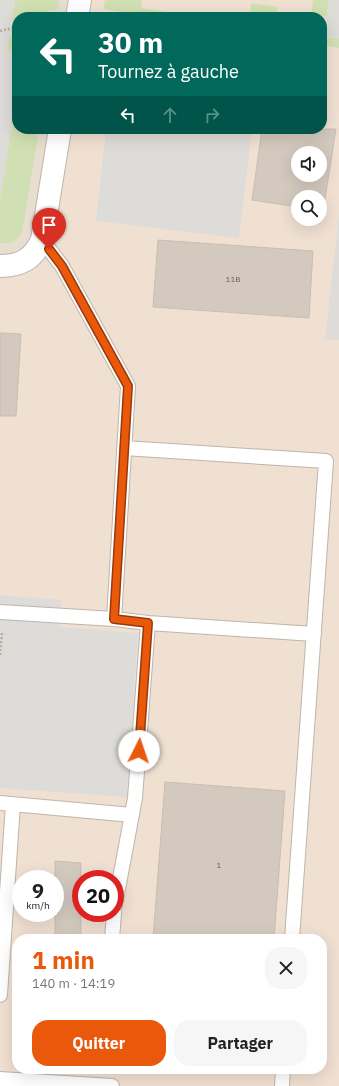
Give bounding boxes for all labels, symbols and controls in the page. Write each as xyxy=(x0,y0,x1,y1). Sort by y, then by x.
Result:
text: 30 m xyxy=(98,24,163,61)
icon: left xyxy=(32,28,84,80)
text: Tournez à gauche xyxy=(98,60,239,83)
icon: left xyxy=(117,104,139,126)
icon: ahead xyxy=(159,104,181,126)
icon: right xyxy=(201,104,223,126)
map controls xyxy=(291,146,327,226)
button: sound xyxy=(291,146,327,182)
button: search xyxy=(291,190,327,226)
pin xyxy=(32,208,66,249)
icon: arrive xyxy=(38,214,60,236)
house number: 11B xyxy=(226,274,240,284)
position arrow xyxy=(118,730,160,772)
house number: 1 xyxy=(217,860,222,870)
speed limit sign: 20 xyxy=(72,870,124,922)
text: 9 xyxy=(32,877,44,904)
text: km/h xyxy=(26,899,50,912)
text: 1 min xyxy=(32,944,95,976)
button: close xyxy=(265,947,307,989)
text: 140 m · 14:19 xyxy=(32,975,115,992)
button: Quitter xyxy=(32,1020,166,1066)
button: Partager xyxy=(174,1020,307,1066)

